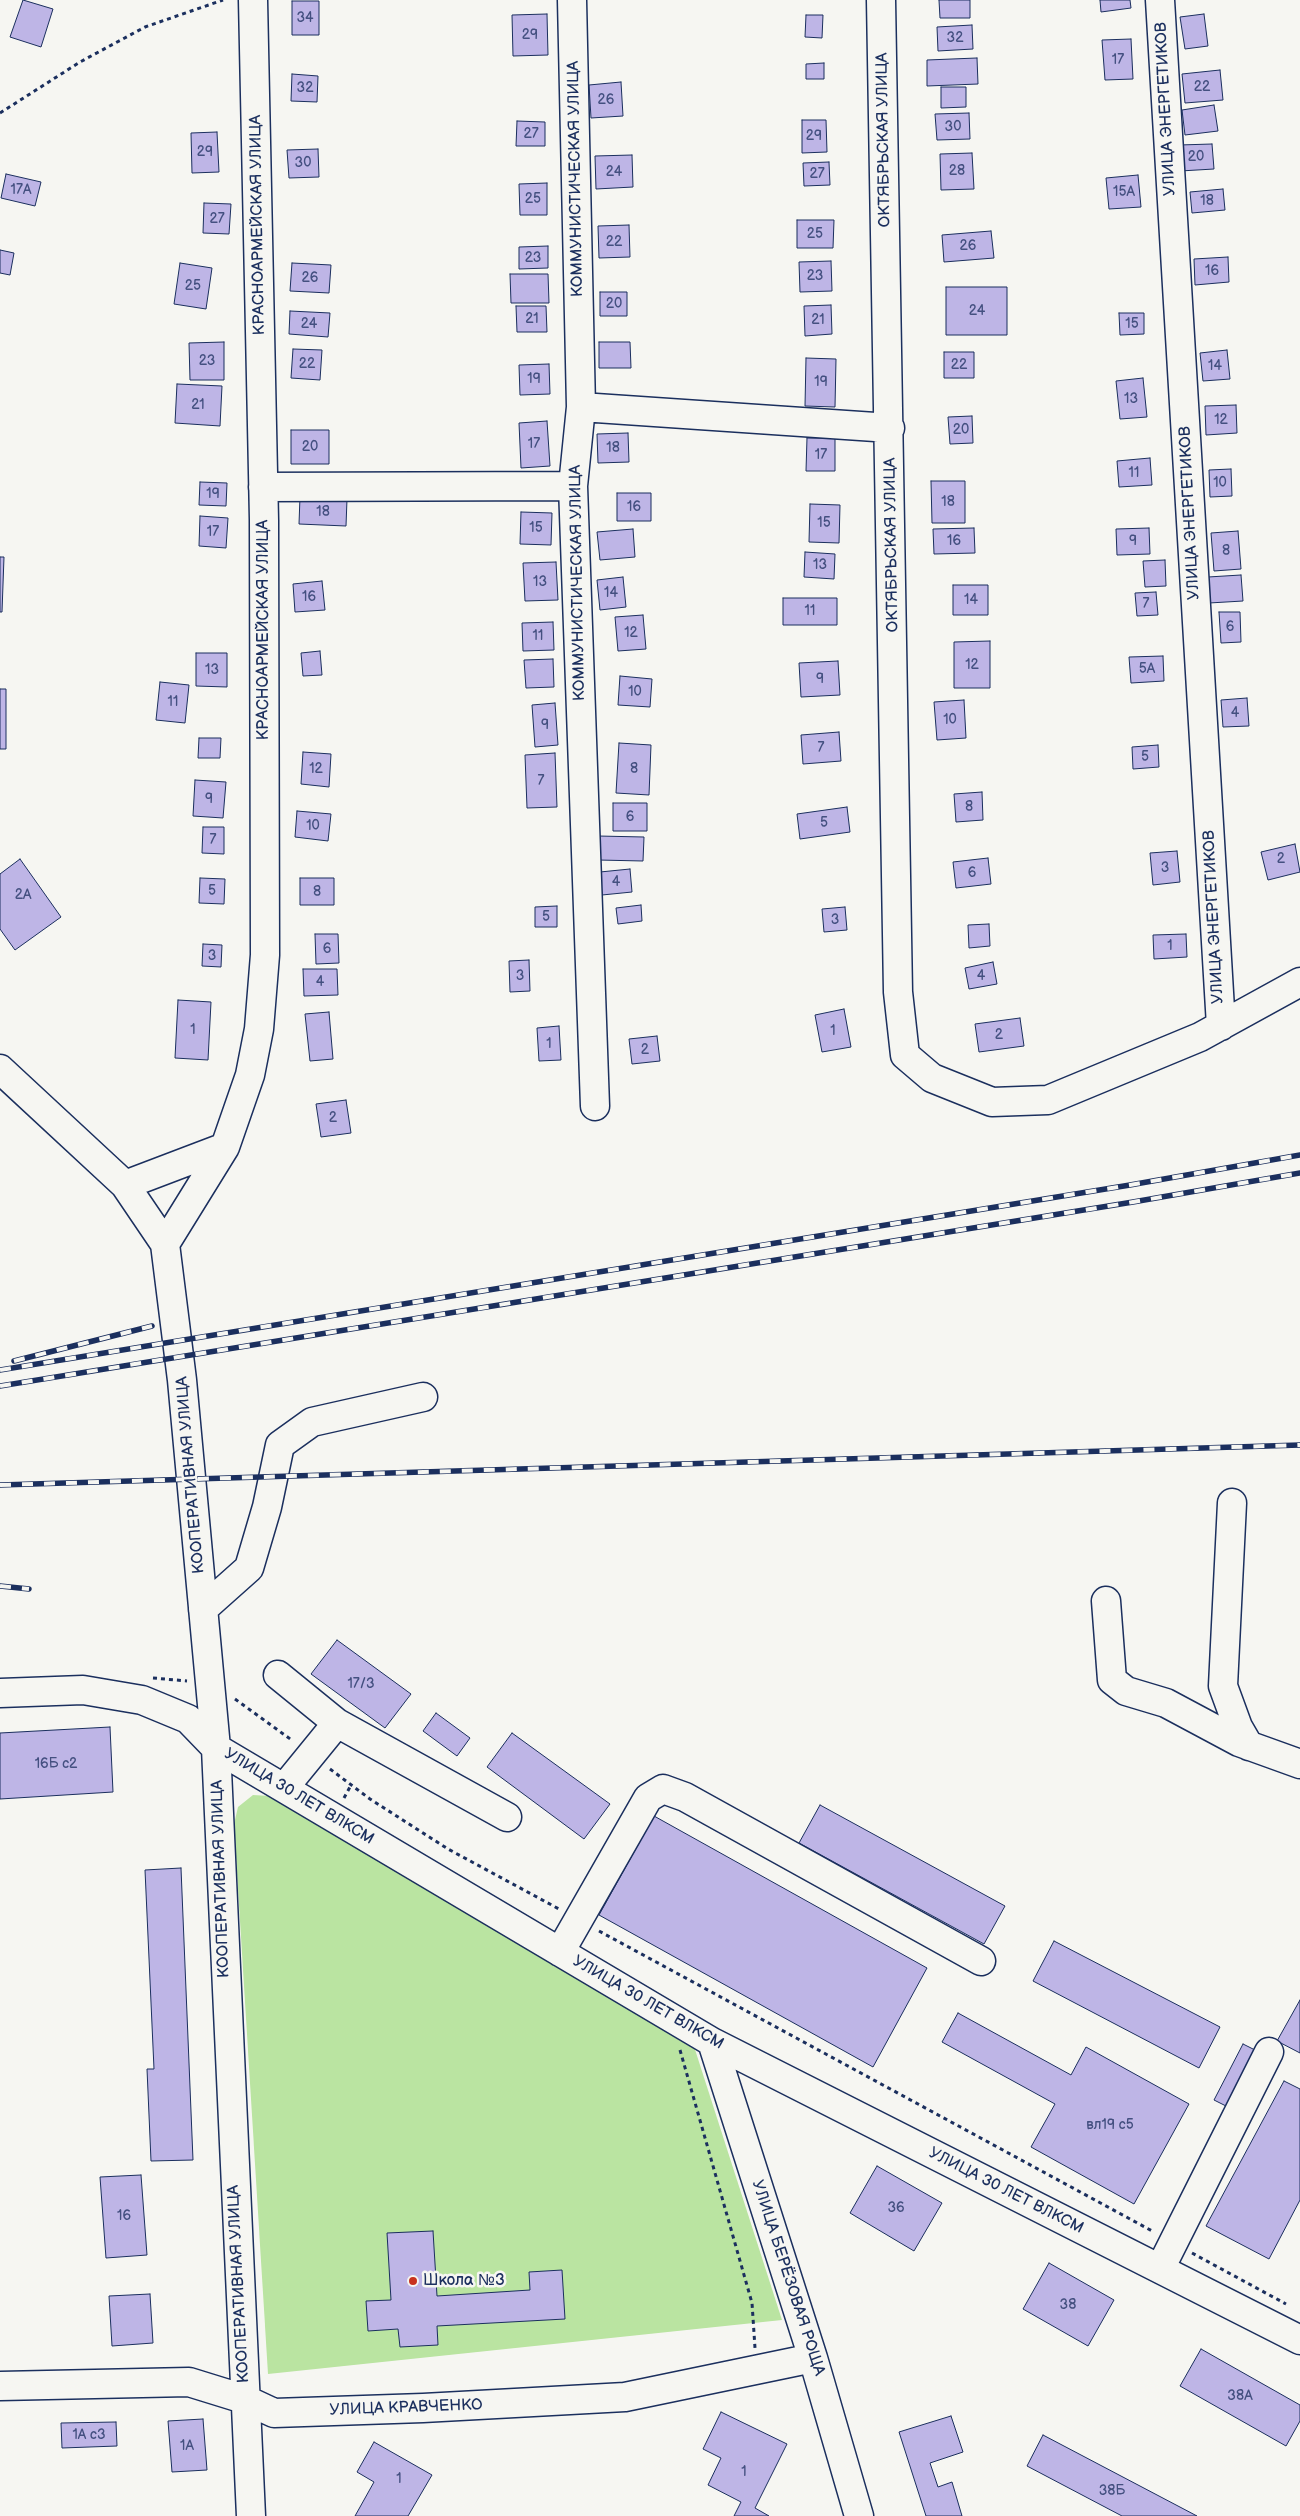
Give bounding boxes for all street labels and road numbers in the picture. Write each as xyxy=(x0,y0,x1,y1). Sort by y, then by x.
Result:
street label: УЛИЦА ЭНЕРГЕТИКОВ xyxy=(1152,22,1180,196)
street label: ОКТЯБРЬСКАЯ УЛИЦА xyxy=(873,52,895,228)
street label: КОММУНИСТИЧЕСКАЯ УЛИЦА xyxy=(564,61,588,297)
street label: КРАСНОАРМЕЙСКАЯ УЛИЦА xyxy=(246,115,270,335)
street label: УЛИЦА ЭНЕРГЕТИКОВ xyxy=(1176,426,1204,600)
street label: ОКТЯБРЬСКАЯ УЛИЦА xyxy=(881,457,903,633)
street label: КОММУНИСТИЧЕСКАЯ УЛИЦА xyxy=(566,465,590,701)
street label: КРАСНОАРМЕЙСКАЯ УЛИЦА xyxy=(254,520,274,740)
street label: УЛИЦА ЭНЕРГЕТИКОВ xyxy=(1200,830,1228,1004)
street label: КООПЕРАТИВНАЯ УЛИЦА xyxy=(173,1376,209,1574)
street label: УЛИЦА 30 ЛЕТ ВЛКСМ xyxy=(221,1745,377,1849)
street label: КООПЕРАТИВНАЯ УЛИЦА xyxy=(208,1780,234,1978)
street label: УЛИЦА 30 ЛЕТ ВЛКСМ xyxy=(569,1952,727,2054)
street label: УЛИЦА 30 ЛЕТ ВЛКСМ xyxy=(925,2144,1087,2238)
street label: УЛИЦА БЕРЁЗОВАЯ РОЩА xyxy=(747,2178,829,2378)
street label: КООПЕРАТИВНАЯ УЛИЦА xyxy=(224,2185,254,2383)
street label: УЛИЦА КРАВЧЕНКО xyxy=(329,2396,483,2420)

